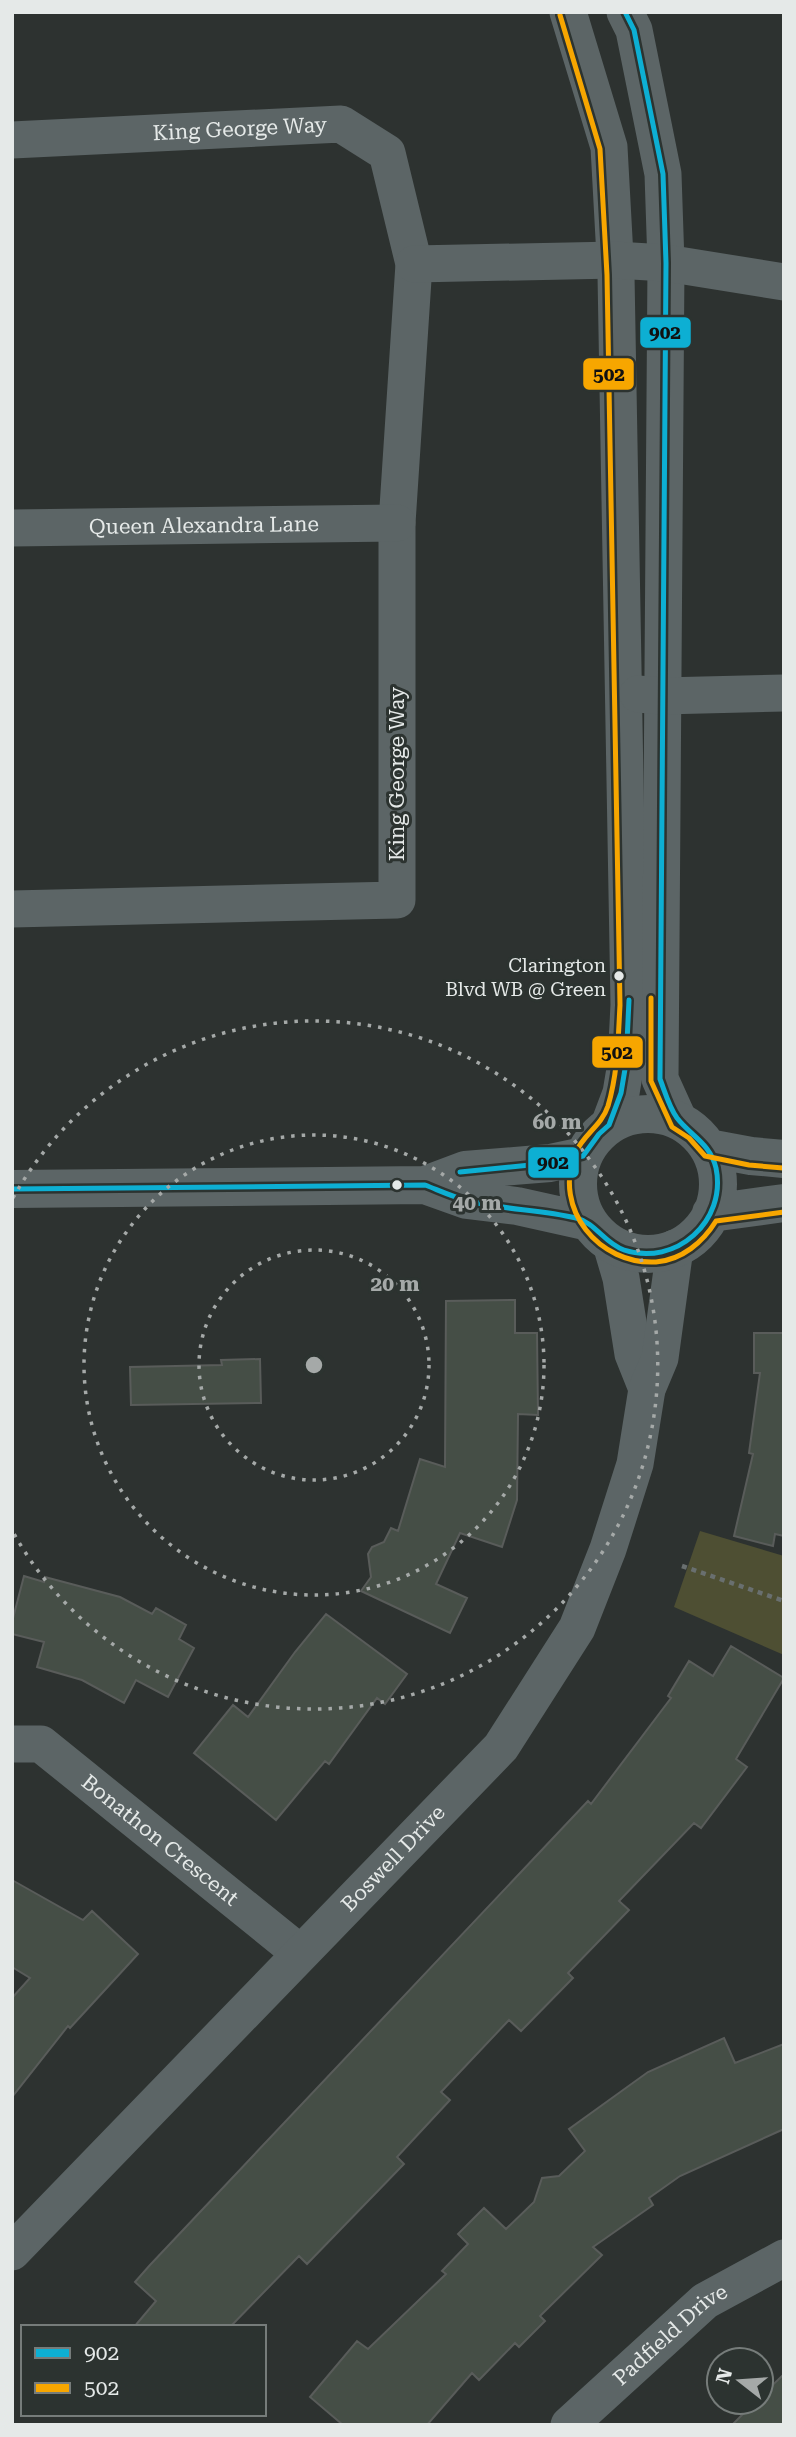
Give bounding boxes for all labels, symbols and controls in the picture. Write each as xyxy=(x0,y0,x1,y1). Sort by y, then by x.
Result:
street label: King George Way xyxy=(152,113,328,145)
line badge: 902 xyxy=(639,316,692,349)
text: 902 xyxy=(649,321,681,344)
line badge: 502 xyxy=(582,357,635,391)
text: 502 xyxy=(593,363,625,386)
street label: Queen Alexandra Lane xyxy=(89,512,319,539)
street label: King George Way xyxy=(385,686,409,861)
place label: Clarington Blvd WB @ Green xyxy=(445,954,606,1001)
marker: Clarington Blvd WB @ Green xyxy=(612,969,626,983)
line badge: 502 xyxy=(591,1035,644,1069)
text: 502 xyxy=(601,1041,633,1064)
text: 60 m xyxy=(532,1110,582,1134)
line badge: 902 xyxy=(527,1146,580,1179)
text: 902 xyxy=(537,1151,569,1174)
unlabelled marker xyxy=(390,1178,404,1192)
text: 40 m xyxy=(452,1191,502,1215)
text: 20 m xyxy=(370,1272,420,1296)
centre of rings xyxy=(302,1353,326,1377)
street label: Bonathon Crescent xyxy=(77,1770,243,1911)
street label: Boswell Drive xyxy=(336,1800,450,1916)
street label: Padfield Drive xyxy=(608,2279,731,2390)
legend xyxy=(21,2325,266,2416)
text: 902 xyxy=(84,2341,119,2365)
north arrow xyxy=(705,2346,775,2416)
text: N xyxy=(711,2365,737,2387)
text: 502 xyxy=(84,2376,119,2400)

